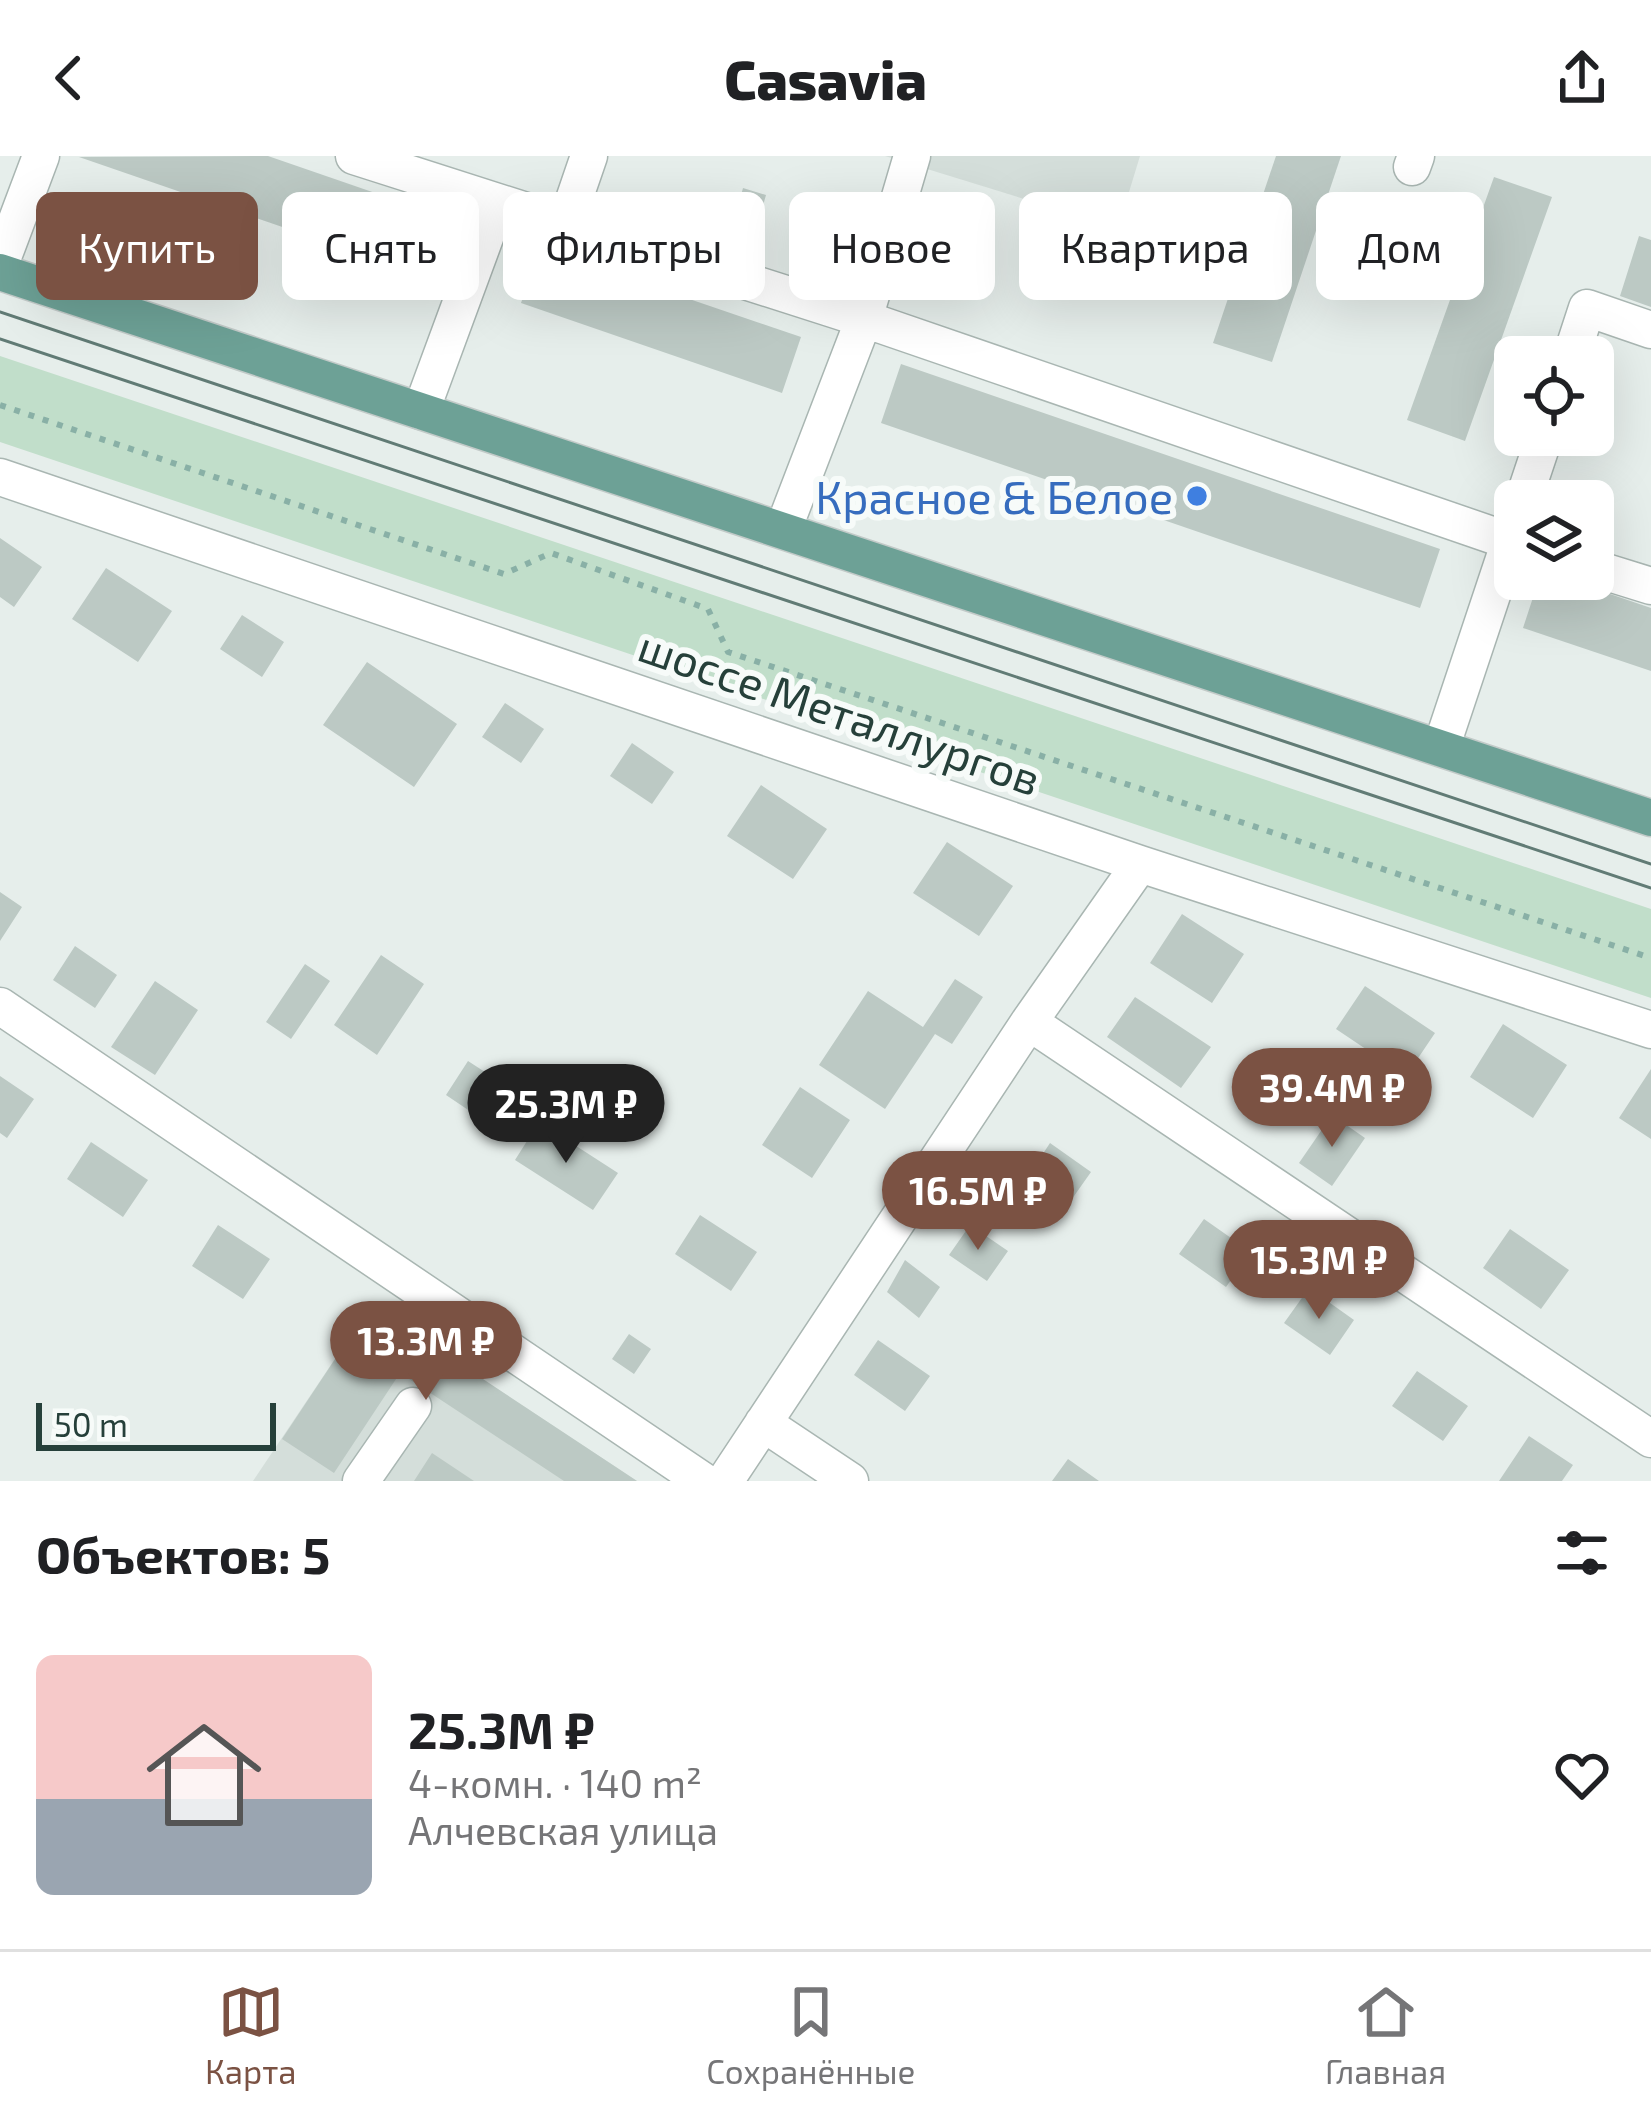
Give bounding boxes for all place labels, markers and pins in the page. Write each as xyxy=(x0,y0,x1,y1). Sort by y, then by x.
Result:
place label: Красное & Белое xyxy=(815,469,1173,523)
marker: Красное & Белое xyxy=(1184,483,1210,509)
pin: 39.4M ₽ xyxy=(1221,1048,1443,1150)
pin: 25.3M ₽ xyxy=(455,1064,677,1166)
pin: 16.5M ₽ xyxy=(867,1151,1089,1253)
pin: 15.3M ₽ xyxy=(1208,1220,1430,1322)
pin: 13.3M ₽ xyxy=(315,1301,537,1403)

